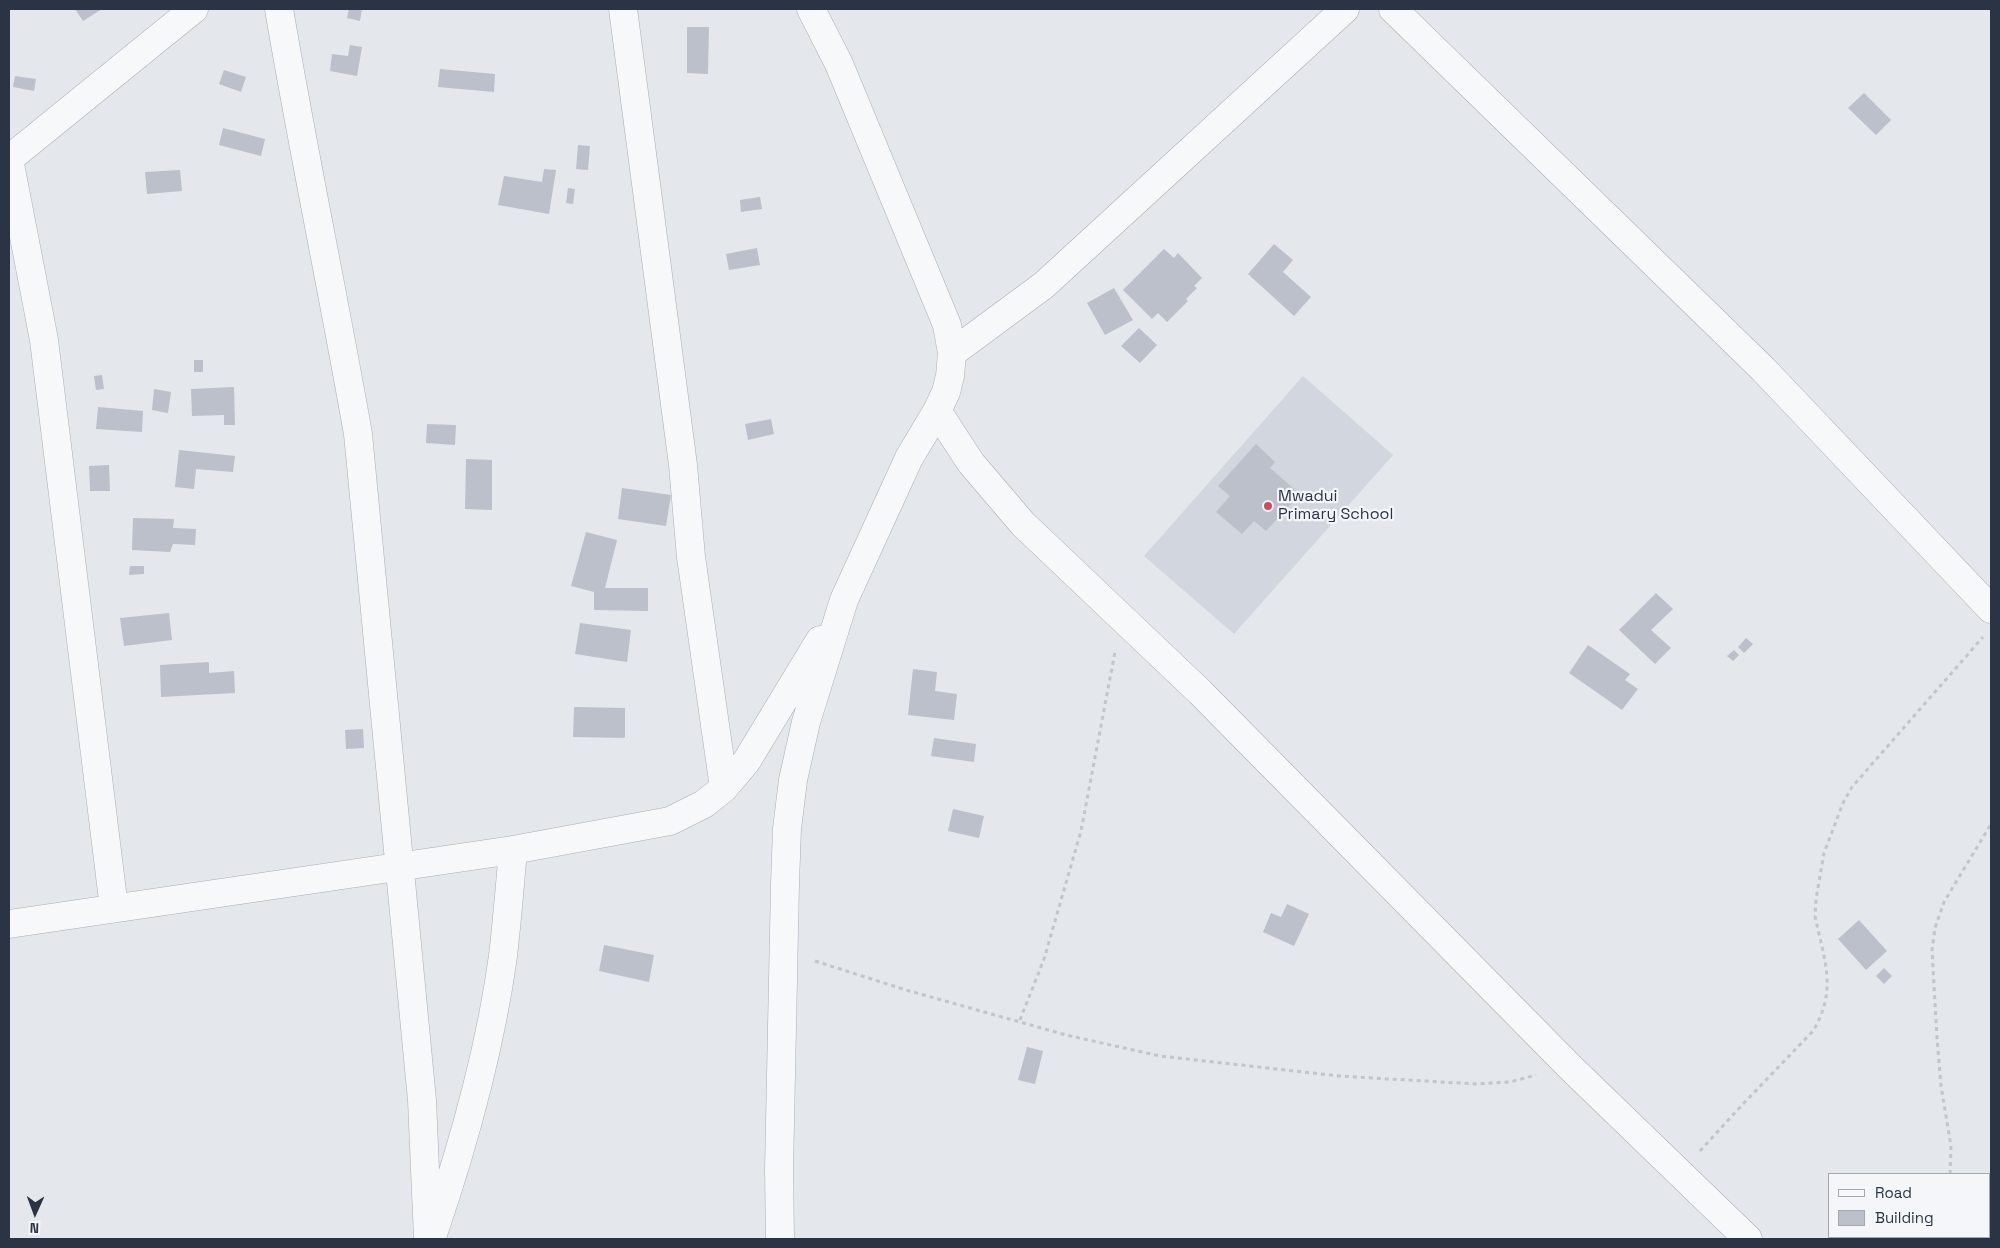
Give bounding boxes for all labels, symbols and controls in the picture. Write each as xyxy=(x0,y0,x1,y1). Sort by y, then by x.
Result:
place label: Mwadui Primary School xyxy=(1278,487,1393,525)
marker: Mwadui Primary School xyxy=(1262,500,1274,512)
legend xyxy=(1828,1173,1990,1238)
text: Road xyxy=(1875,1183,1912,1202)
north arrow xyxy=(10,1188,60,1238)
text: Building xyxy=(1875,1208,1934,1227)
text: N xyxy=(29,1219,39,1237)

